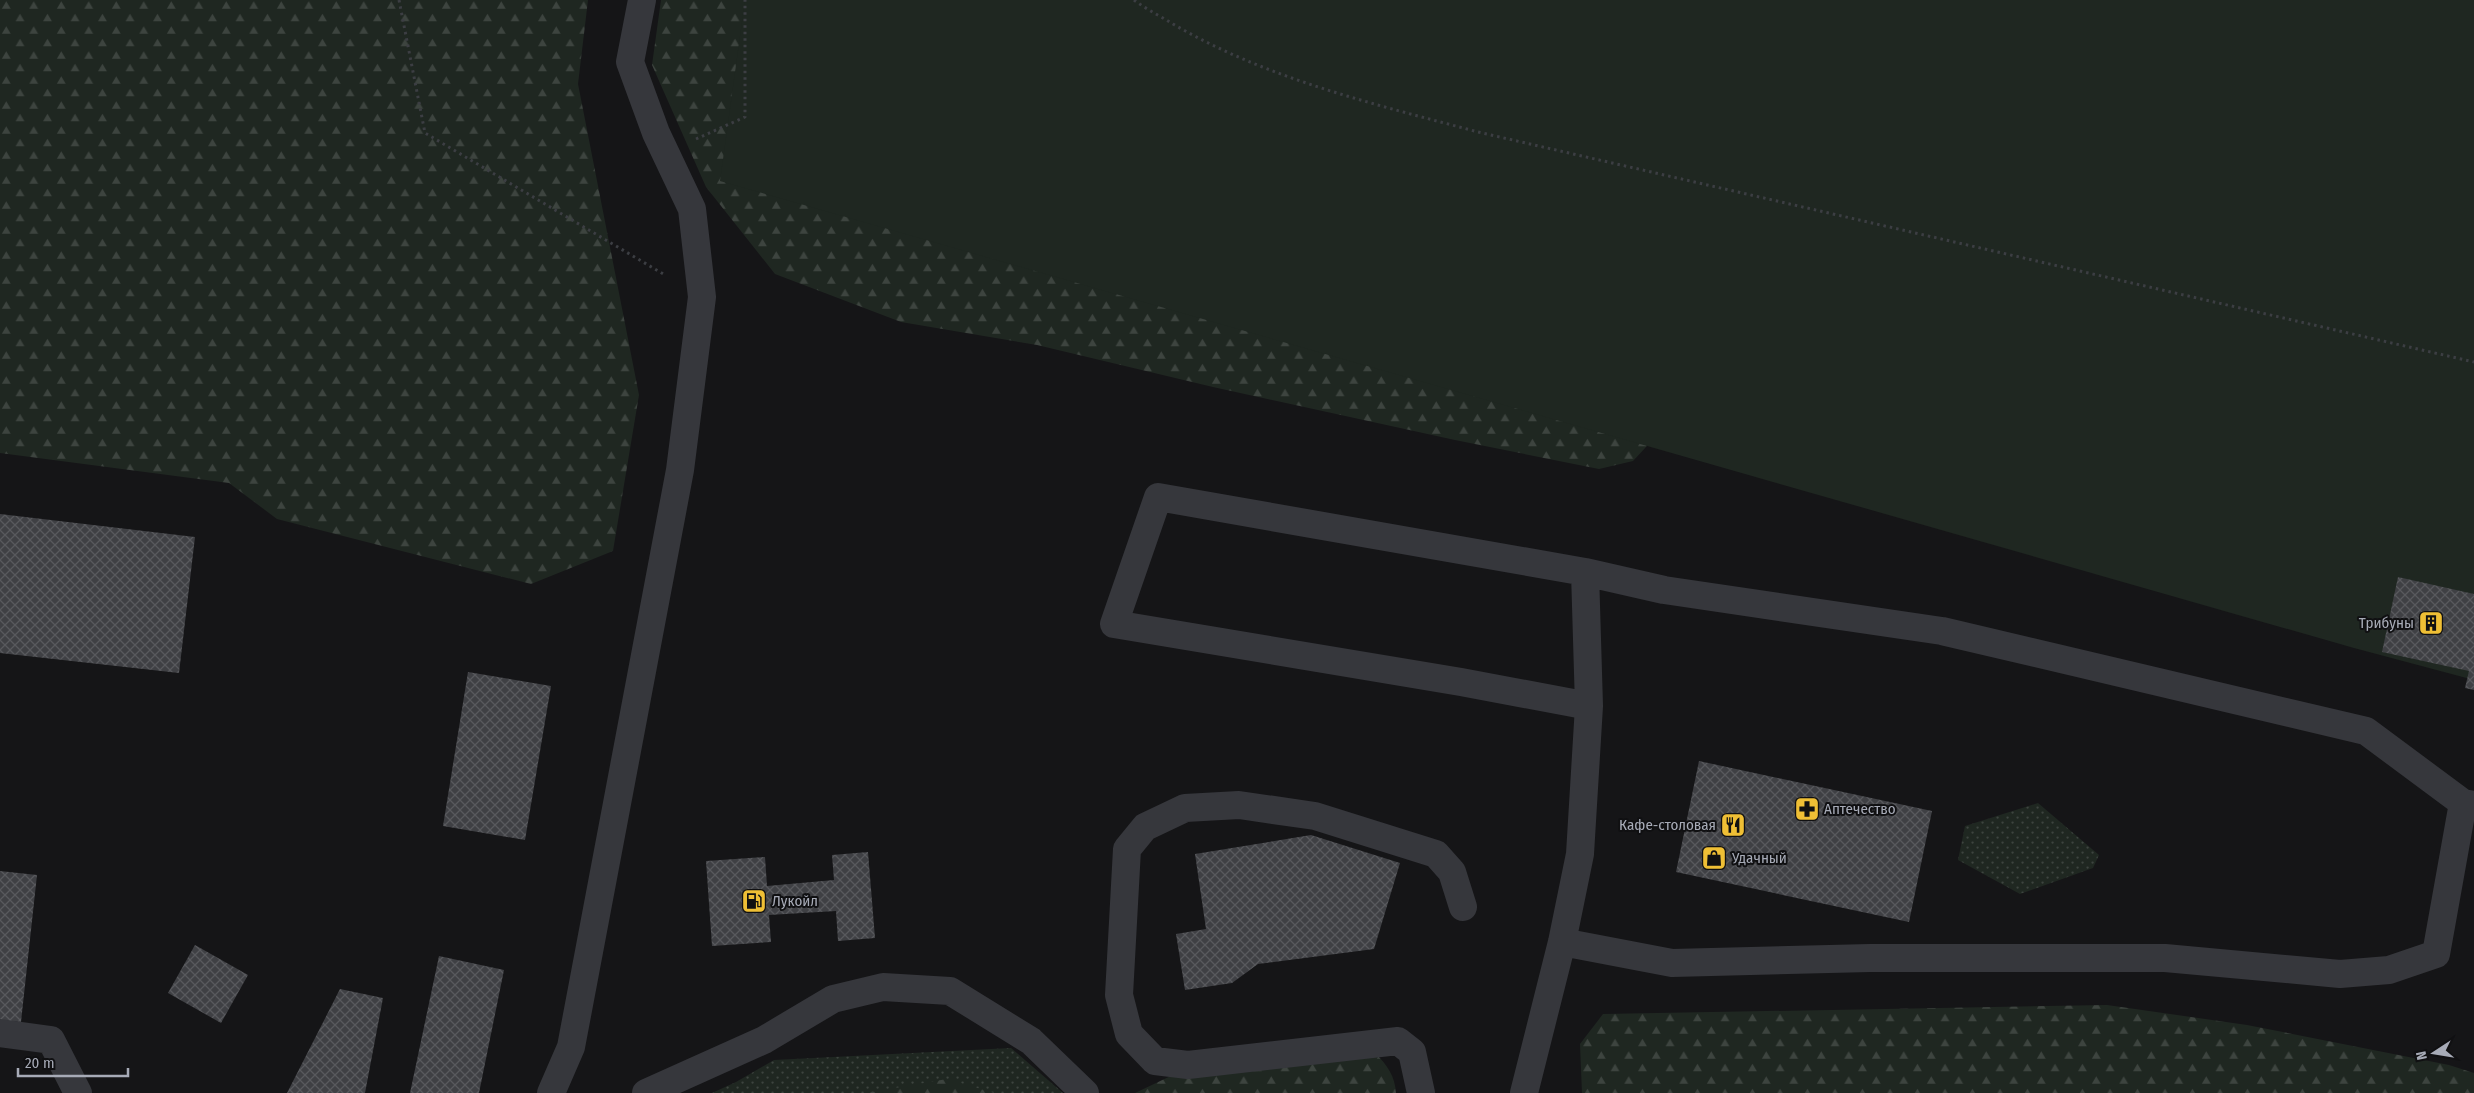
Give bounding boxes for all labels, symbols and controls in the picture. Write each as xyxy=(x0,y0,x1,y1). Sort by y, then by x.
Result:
building icon: Трибуны xyxy=(2418,610,2444,636)
place label: Трибуны xyxy=(2359,614,2414,632)
pharmacy icon: Аптечество xyxy=(1794,796,1820,822)
place label: Аптечество xyxy=(1824,800,1896,818)
restaurant icon: Кафе-столовая xyxy=(1720,812,1746,838)
place label: Кафе-столовая xyxy=(1619,816,1716,834)
shop icon: Удачный xyxy=(1701,845,1727,871)
place label: Удачный xyxy=(1731,849,1787,867)
fuel station icon: Лукойл xyxy=(741,888,767,914)
place label: Лукойл xyxy=(772,892,818,910)
north arrow xyxy=(2409,1028,2459,1078)
scale bar xyxy=(18,1046,128,1078)
text: N xyxy=(2413,1050,2431,1061)
text: 20 m xyxy=(25,1054,55,1072)

